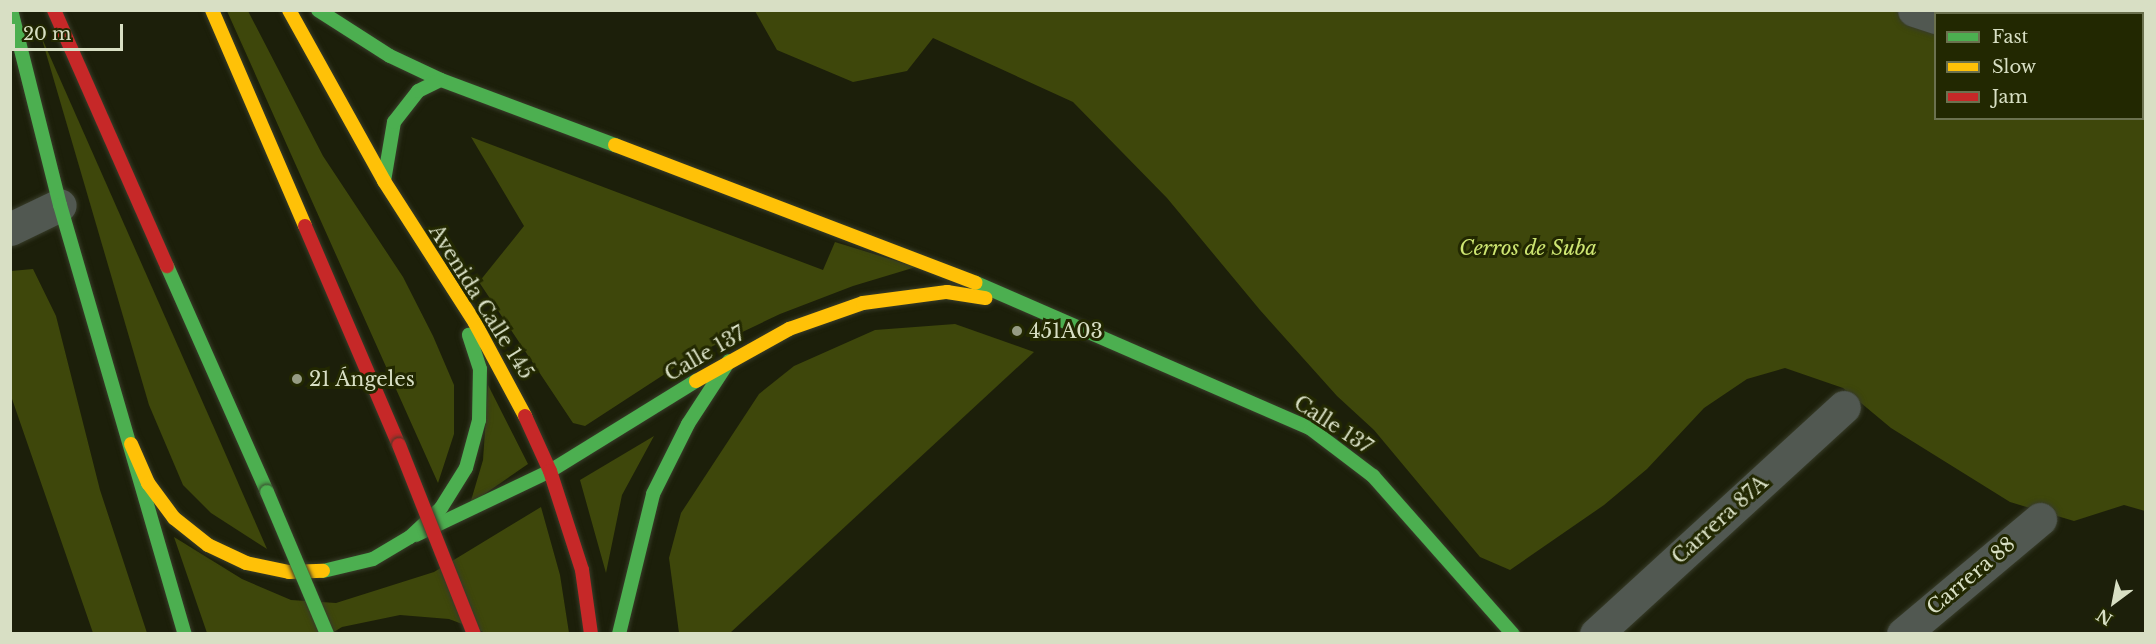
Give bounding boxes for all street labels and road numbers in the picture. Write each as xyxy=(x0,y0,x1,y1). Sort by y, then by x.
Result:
street label: Avenida Calle 145 xyxy=(424,220,538,384)
street label: Calle 137 xyxy=(661,321,749,387)
street label: Calle 137 xyxy=(1289,391,1377,459)
street label: Carrera 87A xyxy=(1667,471,1773,569)
street label: Carrera 88 xyxy=(1922,532,2020,620)

